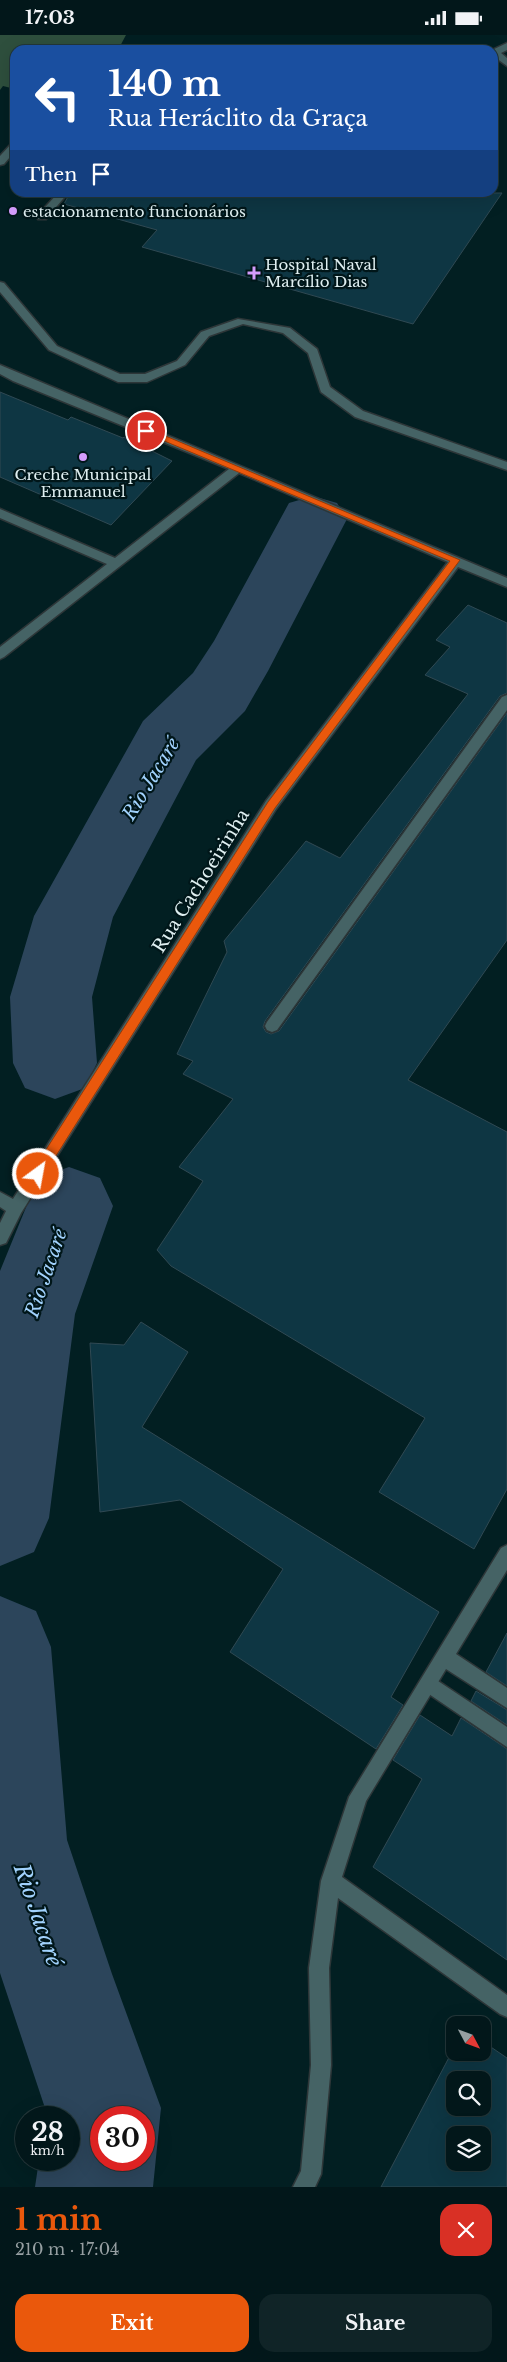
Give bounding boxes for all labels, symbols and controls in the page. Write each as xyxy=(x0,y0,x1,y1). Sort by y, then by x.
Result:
text: 17:03 xyxy=(25,6,75,29)
text: 140 m xyxy=(108,62,221,105)
icon: left xyxy=(25,65,90,130)
text: Rua Heráclito da Graça xyxy=(108,105,368,132)
icon: arrive xyxy=(87,160,115,188)
text: Then xyxy=(25,163,77,186)
place label: estacionamento funcionários xyxy=(23,202,246,221)
marker: estacionamento funcionários xyxy=(7,205,19,217)
place label: Hospital Naval Marcílio Dias xyxy=(265,255,377,291)
marker: Hospital Naval Marcílio Dias xyxy=(247,266,261,280)
pin xyxy=(125,410,167,452)
icon: arrive xyxy=(132,417,160,445)
marker: Creche Municipal Emmanuel xyxy=(77,451,89,463)
place label: Creche Municipal Emmanuel xyxy=(15,465,152,501)
water label: Rio Jacaré xyxy=(117,732,185,825)
street label: Rua Cachoeirinha xyxy=(148,805,254,957)
position arrow xyxy=(11.0,1147,63.0,1199)
water label: Rio Jacaré xyxy=(20,1224,72,1321)
water label: Rio Jacaré xyxy=(8,1859,69,1972)
north arrow xyxy=(446,2016,491,2061)
map controls xyxy=(446,2016,491,2171)
button: search xyxy=(446,2071,491,2116)
speed limit sign: 30 xyxy=(90,2106,155,2171)
text: 28 xyxy=(31,2117,64,2148)
button: layers xyxy=(446,2126,491,2171)
text: km/h xyxy=(30,2143,65,2158)
text: 1 min xyxy=(15,2201,102,2238)
button: close xyxy=(440,2204,492,2256)
text: 210 m · 17:04 xyxy=(15,2239,119,2259)
button: Exit xyxy=(15,2294,249,2352)
button: Share xyxy=(259,2294,492,2352)

